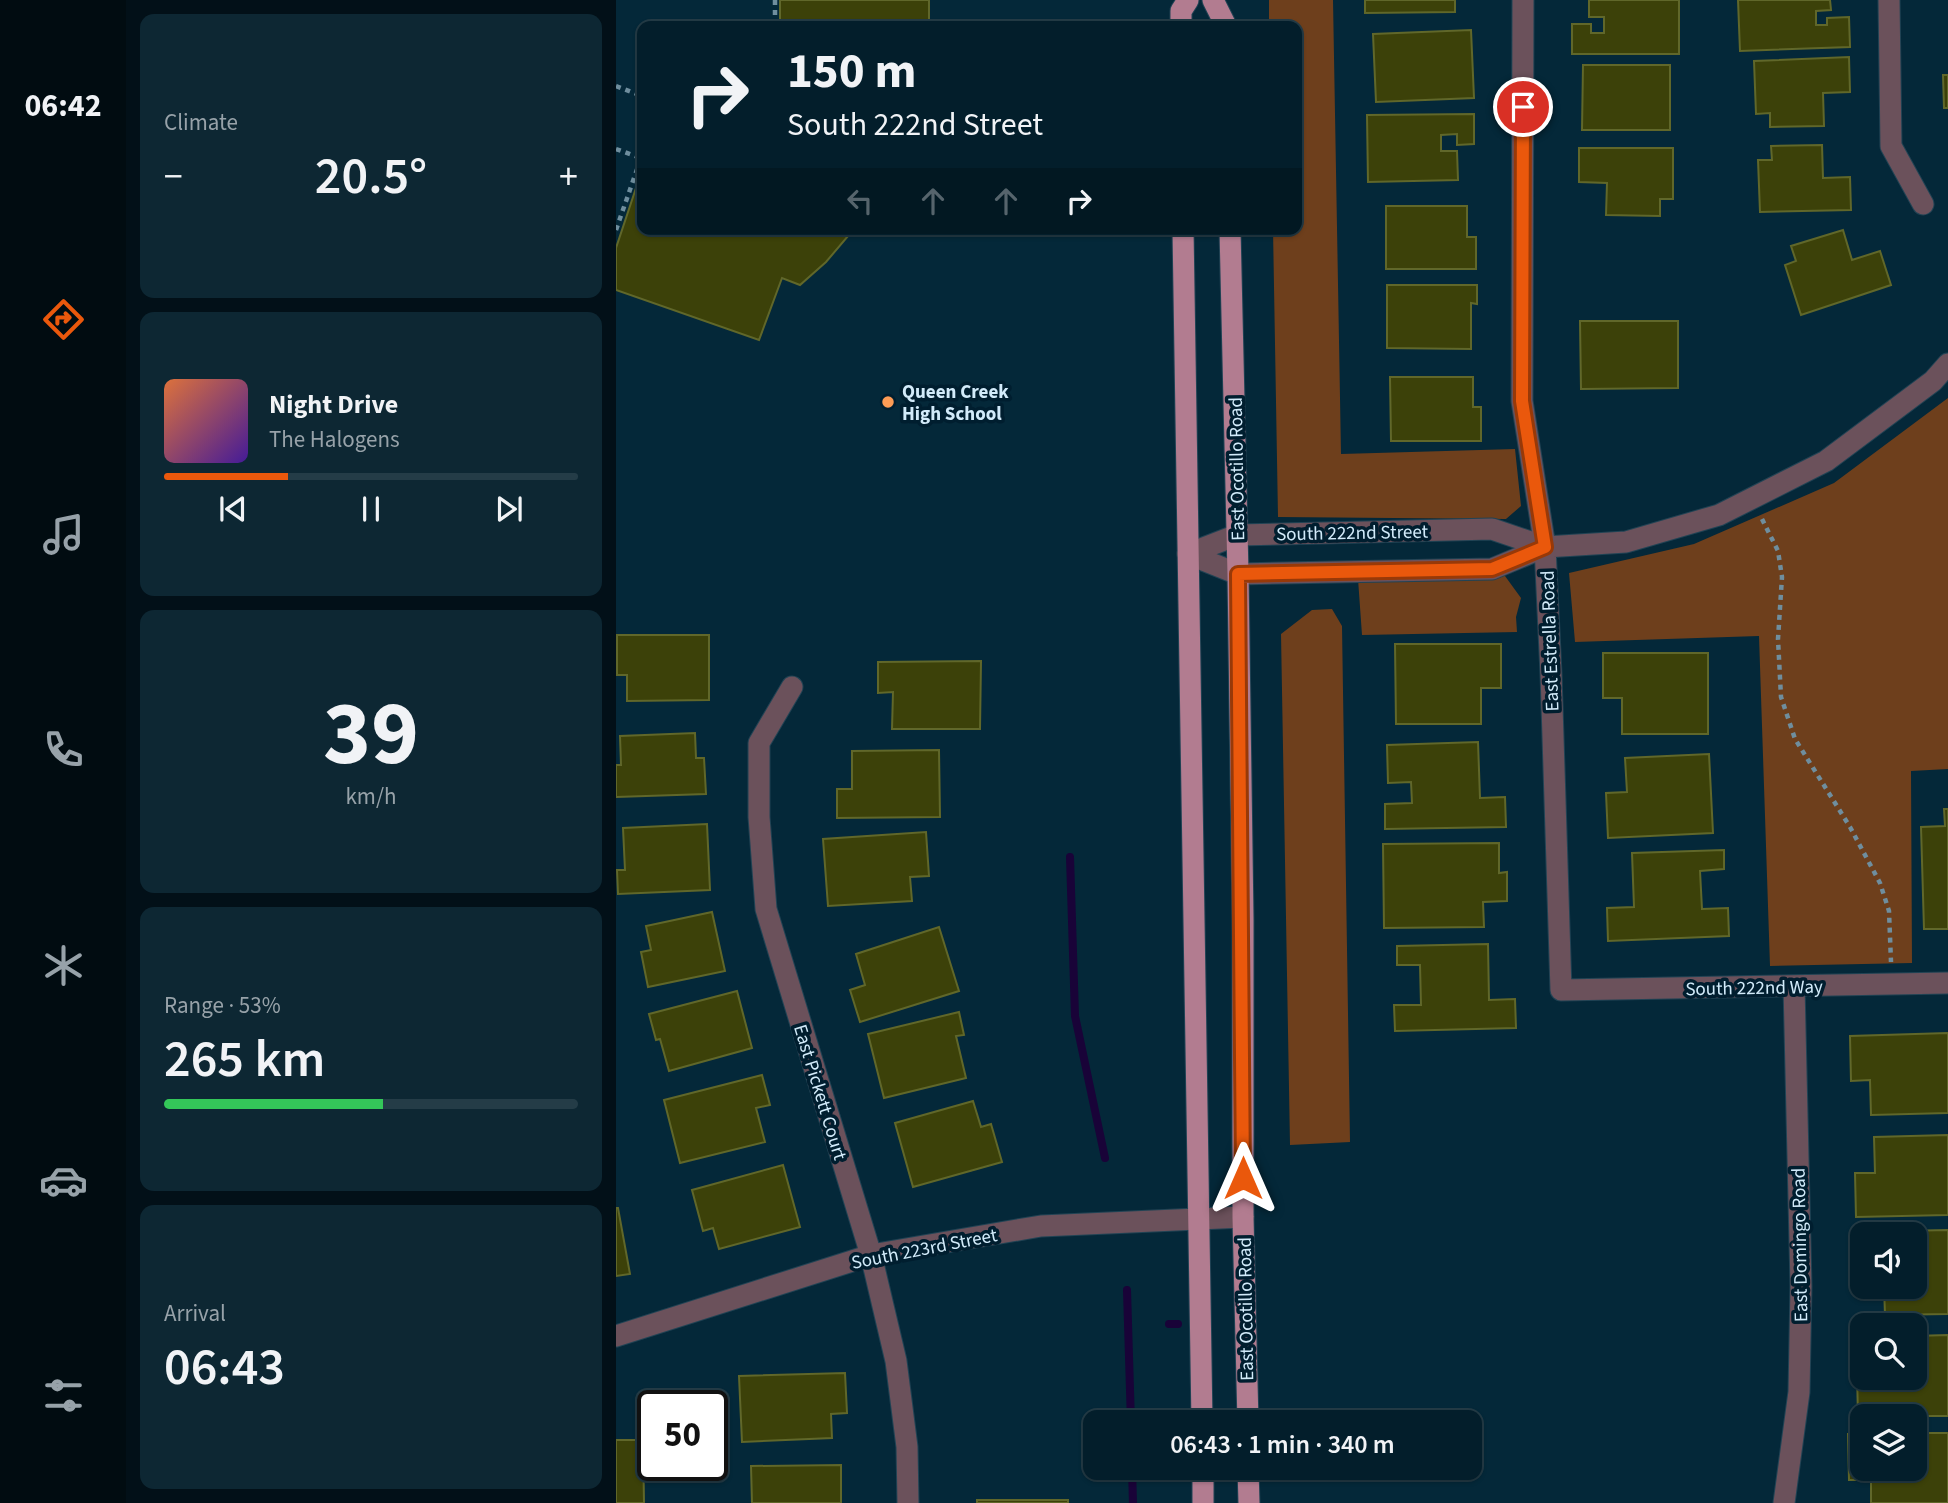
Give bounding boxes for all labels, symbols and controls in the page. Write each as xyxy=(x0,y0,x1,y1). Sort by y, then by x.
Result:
text: 150 m xyxy=(787,37,916,107)
icon: right xyxy=(672,49,763,140)
pin xyxy=(1493,77,1553,137)
text: 06:42 xyxy=(24,83,102,129)
icon: arrive xyxy=(1504,88,1542,126)
text: South 222nd Street xyxy=(787,102,1043,148)
text: Climate xyxy=(164,106,238,139)
text: 20.5° xyxy=(315,140,427,214)
text: − xyxy=(164,150,183,204)
text: + xyxy=(559,150,578,204)
icon: left xyxy=(841,182,879,220)
icon: ahead xyxy=(914,182,952,220)
icon: ahead xyxy=(987,182,1025,220)
icon: right xyxy=(1060,182,1098,220)
icon: directions xyxy=(39,295,88,344)
place label: Queen Creek High School xyxy=(902,379,1009,428)
text: Night Drive xyxy=(269,386,398,423)
marker: Queen Creek High School xyxy=(880,394,896,410)
street label: East Ocotillo Road xyxy=(1223,397,1252,541)
text: The Halogens xyxy=(269,423,400,456)
icon: previous xyxy=(214,490,252,528)
icon: pause xyxy=(352,490,390,528)
icon: next xyxy=(490,490,528,528)
icon: music xyxy=(39,510,88,559)
street label: South 222nd Street xyxy=(1276,519,1429,548)
street label: East Estrella Road xyxy=(1535,570,1566,712)
text: 39 xyxy=(323,670,419,799)
icon: phone xyxy=(39,725,88,774)
text: km/h xyxy=(345,780,397,813)
icon: climate xyxy=(39,941,88,990)
street label: South 222nd Way xyxy=(1685,974,1823,1003)
text: Range · 53% xyxy=(164,989,281,1022)
street label: East Pickett Court xyxy=(786,1021,853,1164)
text: 265 km xyxy=(164,1023,325,1097)
position arrow xyxy=(1206,1141,1280,1215)
icon: car xyxy=(39,1156,88,1205)
street label: East Domingo Road xyxy=(1786,1168,1815,1322)
street label: South 223rd Street xyxy=(849,1222,1000,1277)
map controls xyxy=(1850,1222,1927,1481)
button: sound xyxy=(1850,1222,1927,1299)
street label: East Ocotillo Road xyxy=(1232,1237,1261,1381)
text: Arrival xyxy=(164,1297,226,1330)
button: search xyxy=(1850,1313,1927,1390)
text: 06:43 xyxy=(164,1331,285,1405)
icon: filters xyxy=(39,1371,88,1420)
speed limit sign: 50 xyxy=(637,1390,728,1481)
button: layers xyxy=(1850,1404,1927,1481)
text: 06:43 · 1 min · 340 m xyxy=(1170,1426,1395,1463)

